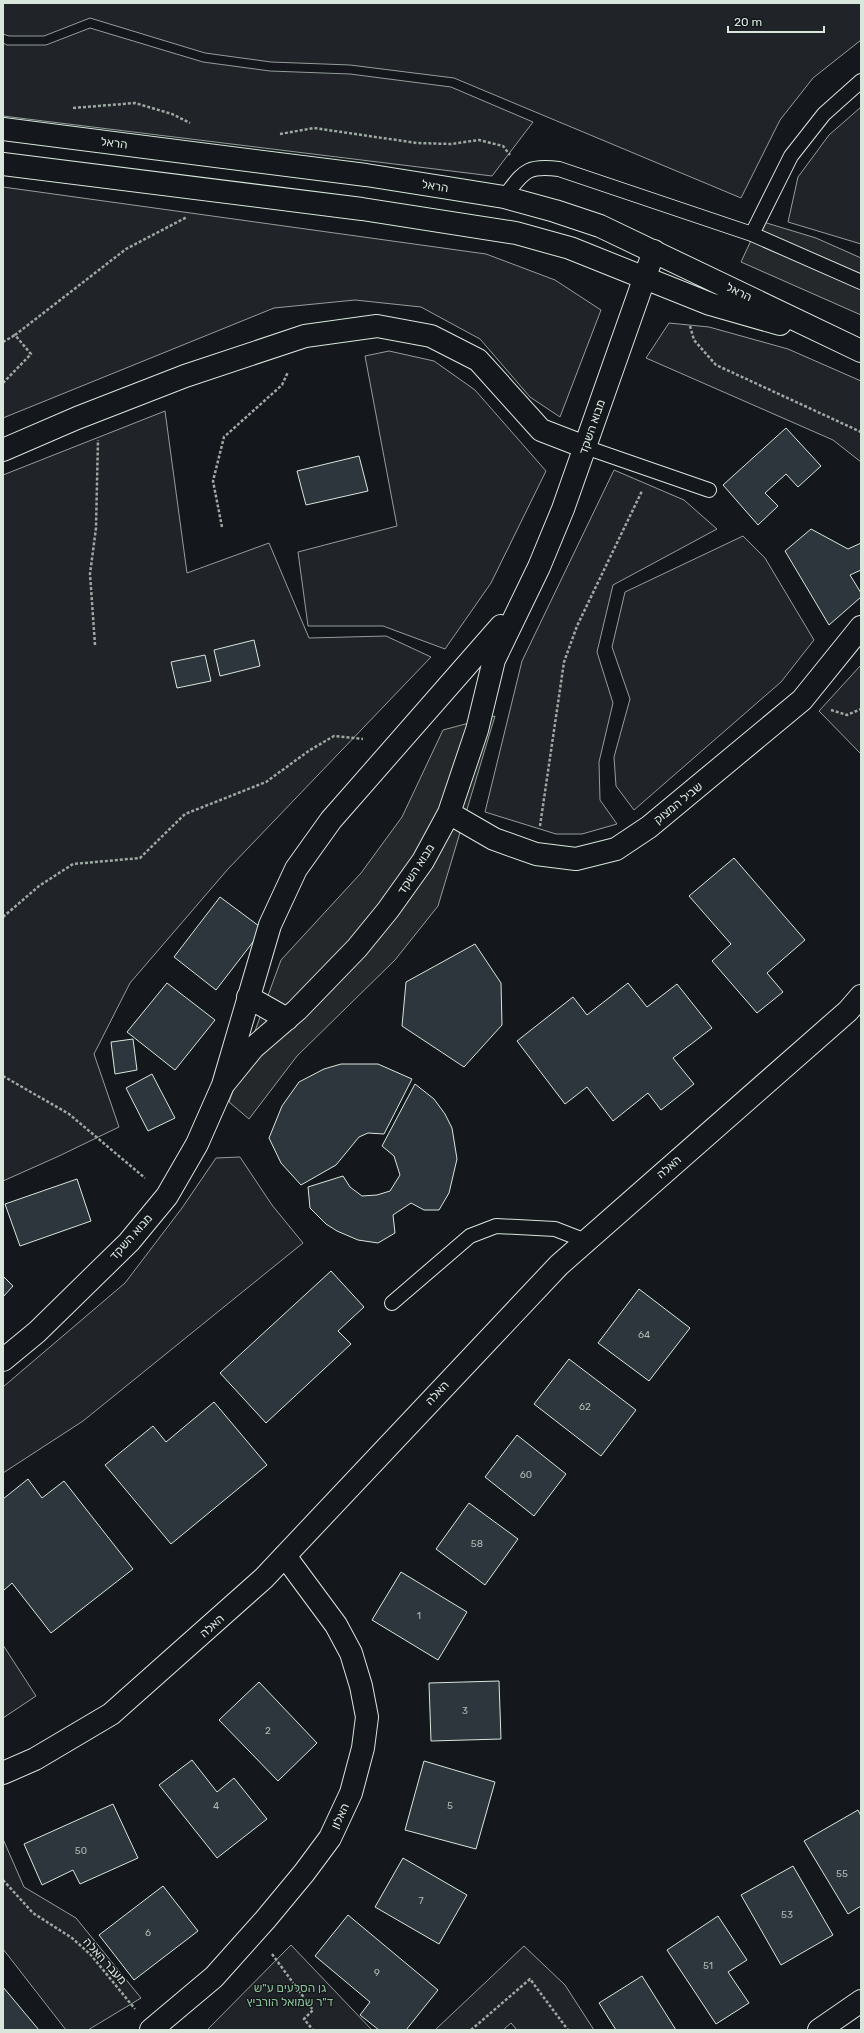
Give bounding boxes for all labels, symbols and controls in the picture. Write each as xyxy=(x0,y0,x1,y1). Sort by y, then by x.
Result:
scale bar xyxy=(728,8,824,34)
text: 20 m xyxy=(734,15,762,29)
street label: הראל xyxy=(100,134,128,152)
street label: הראל xyxy=(420,177,450,195)
street label: הראל xyxy=(724,280,754,304)
street label: מבוא השקד xyxy=(576,398,608,456)
street label: שביל המצוק xyxy=(651,779,705,827)
street label: מבוא השקד xyxy=(395,841,437,897)
street label: האלה xyxy=(654,1153,684,1181)
street label: מבוא השקד xyxy=(107,1211,155,1263)
house number: 64 xyxy=(638,1329,650,1341)
street label: האלה xyxy=(422,1378,452,1408)
house number: 62 xyxy=(579,1401,591,1413)
house number: 60 xyxy=(520,1469,532,1481)
house number: 58 xyxy=(471,1538,483,1550)
house number: 1 xyxy=(417,1610,421,1622)
street label: האלה xyxy=(197,1611,227,1641)
house number: 3 xyxy=(462,1705,468,1717)
house number: 2 xyxy=(265,1725,271,1737)
house number: 4 xyxy=(213,1800,219,1812)
house number: 5 xyxy=(447,1800,453,1812)
street label: האלון xyxy=(328,1801,352,1831)
house number: 50 xyxy=(75,1845,87,1857)
house number: 55 xyxy=(836,1868,848,1880)
house number: 7 xyxy=(418,1895,424,1907)
house number: 53 xyxy=(781,1909,793,1921)
house number: 6 xyxy=(145,1927,151,1939)
street label: מעבר האלה xyxy=(80,1935,130,1987)
house number: 51 xyxy=(703,1960,713,1972)
house number: 9 xyxy=(374,1967,380,1979)
park label: גן הסלעים ע"ש ד"ר שמואל הורביץ xyxy=(247,1981,334,2009)

